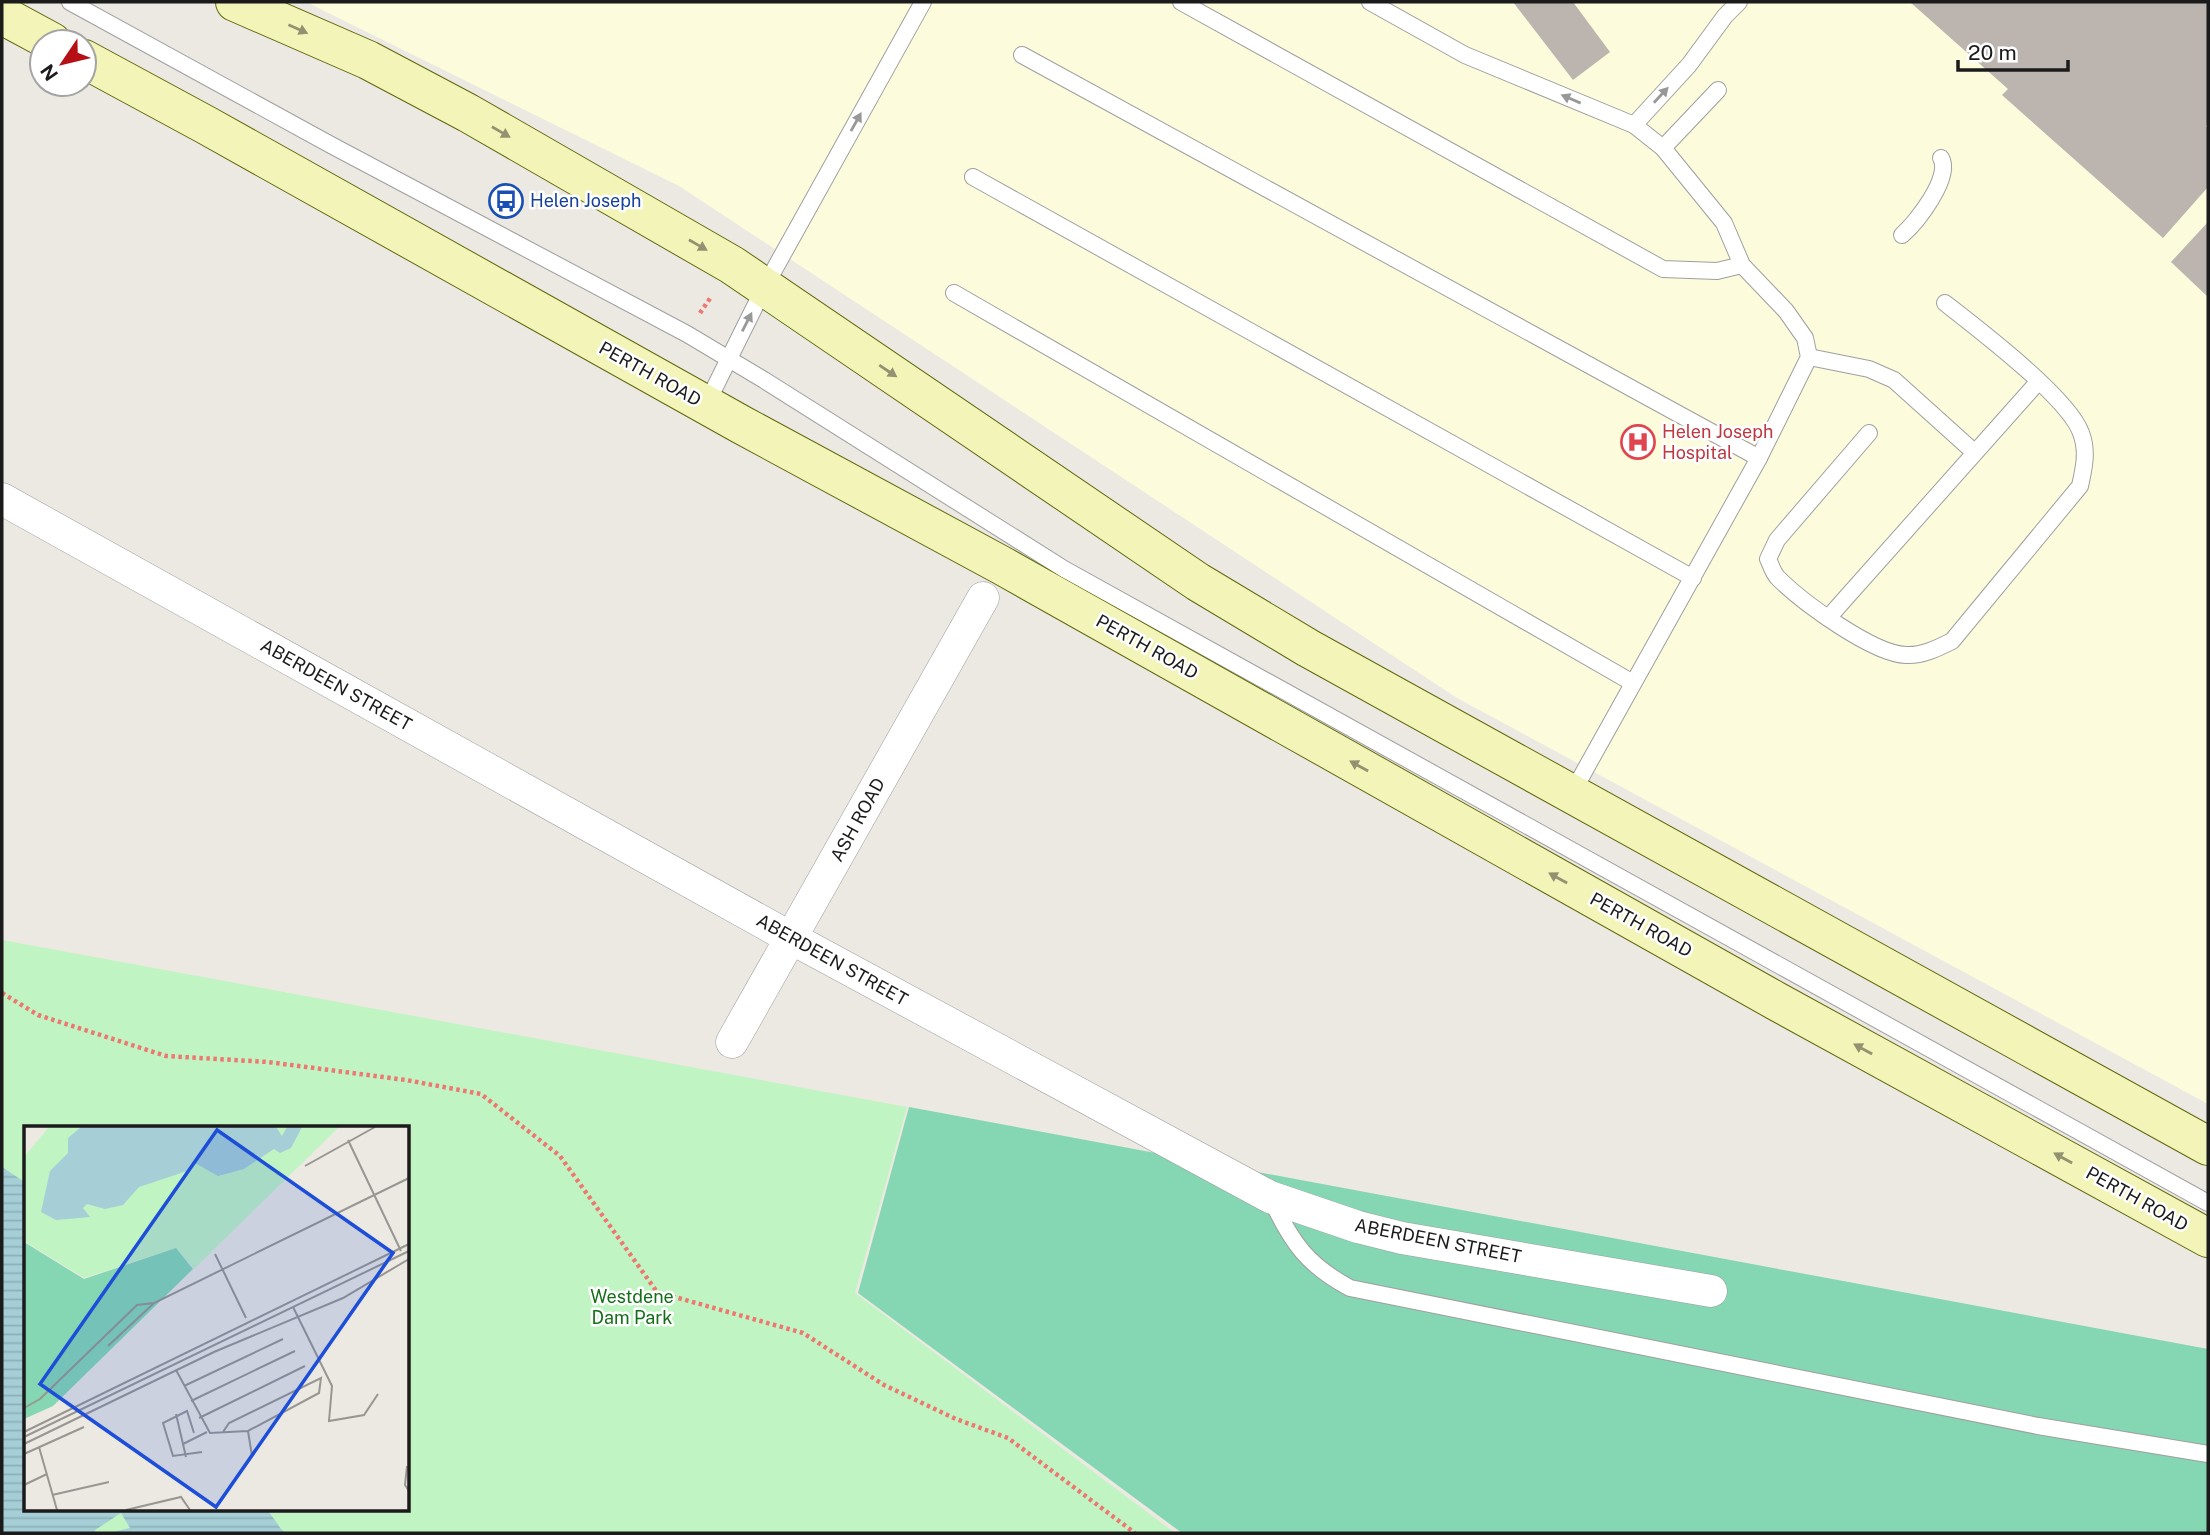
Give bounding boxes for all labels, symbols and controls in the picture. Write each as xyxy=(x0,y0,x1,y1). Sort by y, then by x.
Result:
one-way arrow xyxy=(288,23,308,35)
north arrow xyxy=(28,28,98,98)
scale bar xyxy=(1958,28,2068,72)
text: 20 m xyxy=(1968,40,2017,65)
text: N xyxy=(36,60,62,85)
one-way arrow xyxy=(1653,87,1669,104)
one-way arrow xyxy=(1560,93,1581,104)
one-way arrow xyxy=(850,113,862,132)
one-way arrow xyxy=(491,126,510,138)
bus stop icon: Helen Joseph xyxy=(487,182,525,220)
place label: Helen Joseph xyxy=(530,190,641,211)
one-way arrow xyxy=(688,239,707,251)
one-way arrow xyxy=(741,312,752,332)
street label: PERTH ROAD xyxy=(596,337,705,410)
one-way arrow xyxy=(878,364,897,377)
place label: Helen Joseph Hospital xyxy=(1662,421,1773,463)
hospital icon: Helen Joseph Hospital xyxy=(1619,423,1657,461)
street label: PERTH ROAD xyxy=(1093,610,1202,683)
street label: ABERDEEN STREET xyxy=(257,634,416,735)
one-way arrow xyxy=(1350,760,1369,772)
street label: ASH ROAD xyxy=(826,774,889,865)
one-way arrow xyxy=(1548,872,1567,884)
street label: PERTH ROAD xyxy=(1587,888,1696,961)
street label: ABERDEEN STREET xyxy=(753,909,912,1010)
one-way arrow xyxy=(1853,1043,1873,1054)
inset map xyxy=(24,1126,410,1510)
one-way arrow xyxy=(2053,1152,2072,1164)
street label: PERTH ROAD xyxy=(2083,1162,2192,1235)
street label: ABERDEEN STREET xyxy=(1353,1214,1524,1267)
park label: Westdene Dam Park xyxy=(590,1286,674,1328)

